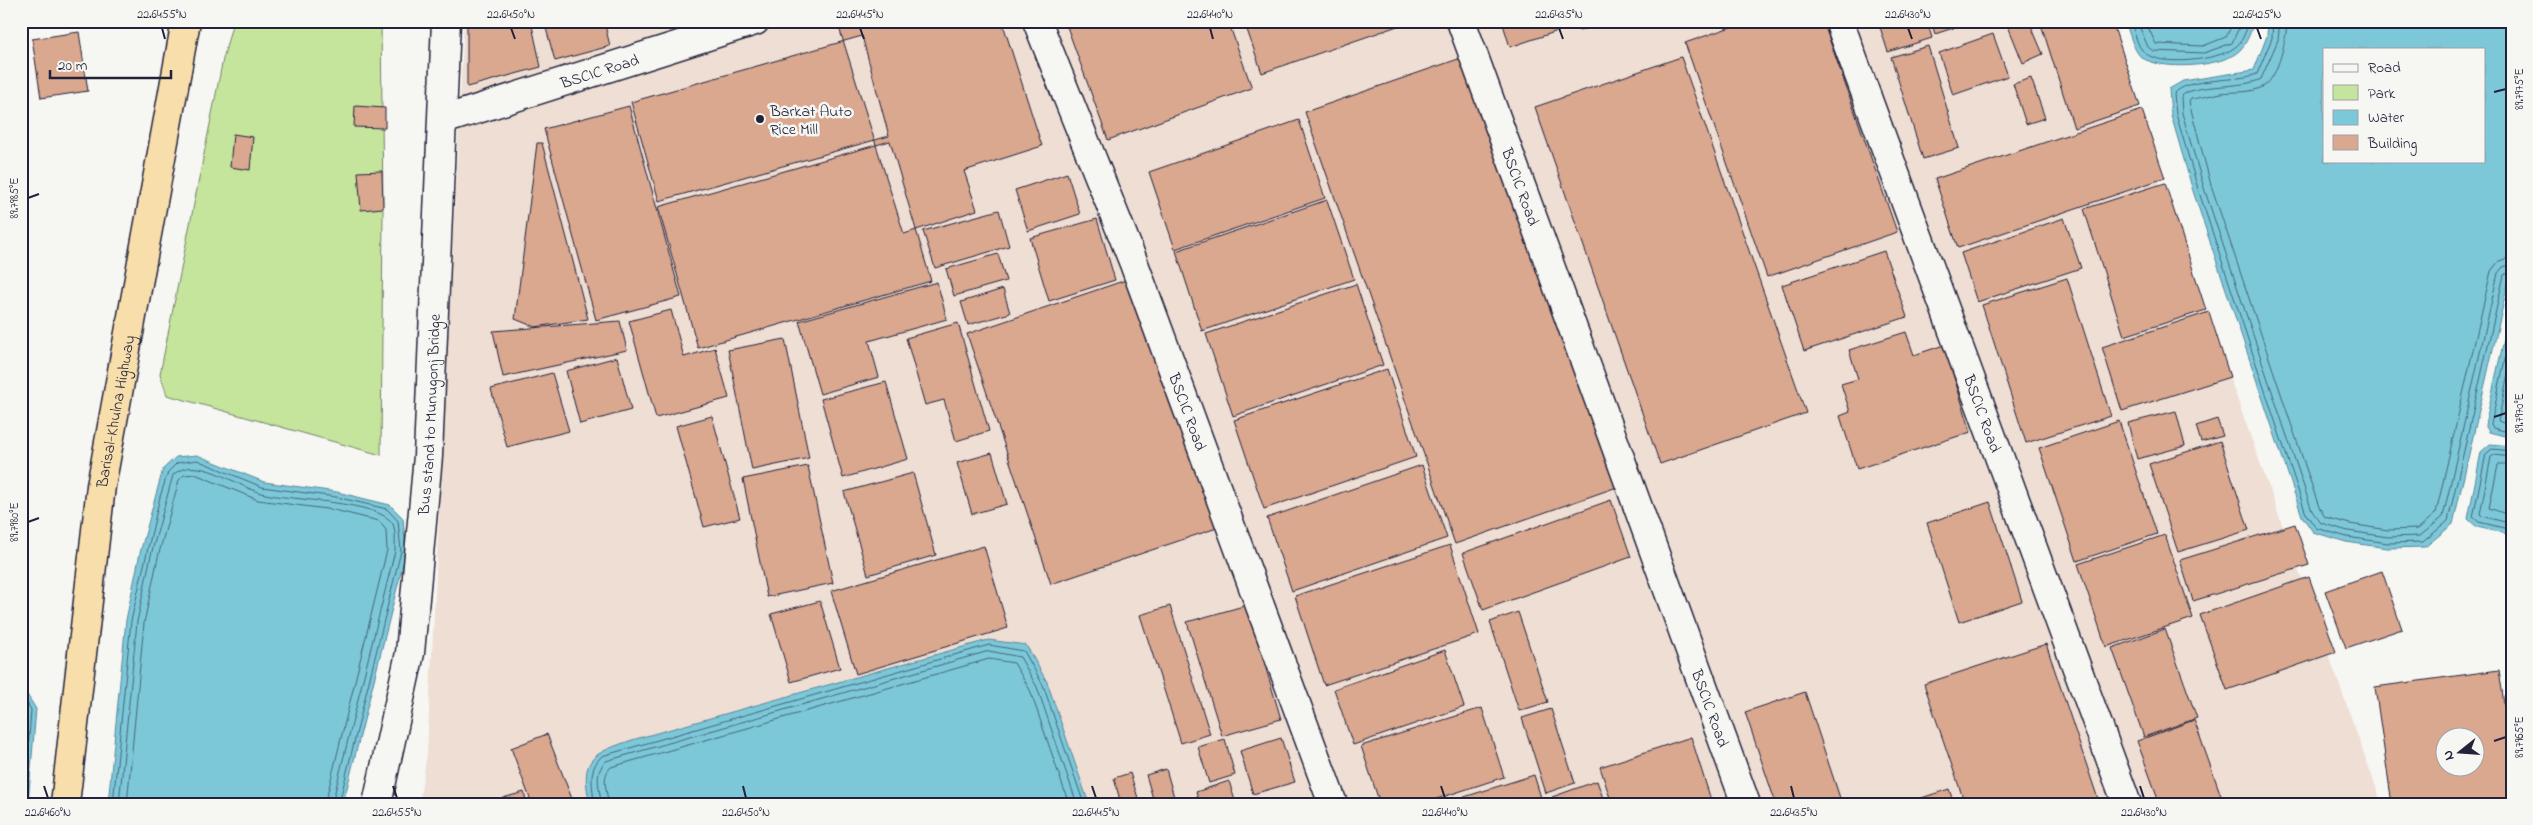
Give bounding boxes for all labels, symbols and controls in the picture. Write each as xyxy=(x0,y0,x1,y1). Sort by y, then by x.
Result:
text: 22.6455°N xyxy=(137,6,187,24)
text: 22.6450°N xyxy=(487,6,535,24)
text: 22.6445°N xyxy=(836,6,884,24)
text: 22.6440°N xyxy=(1187,6,1233,24)
text: 22.6435°N xyxy=(1535,6,1583,24)
text: 22.6430°N xyxy=(1885,6,1931,24)
text: 22.6425°N xyxy=(2233,6,2281,24)
scale bar xyxy=(50,48,171,80)
legend xyxy=(2323,48,2486,162)
street label: BSCIC Road xyxy=(557,49,642,96)
text: 20 m xyxy=(58,55,88,77)
text: Road xyxy=(2368,57,2401,79)
text: 89.7975°E xyxy=(2511,68,2529,110)
text: Park xyxy=(2368,83,2396,105)
place label: Barkat Auto Rice Mill xyxy=(769,100,852,142)
text: Water xyxy=(2368,107,2404,129)
marker: Barkat Auto Rice Mill xyxy=(754,113,766,125)
text: Building xyxy=(2367,133,2417,156)
street label: BSCIC Road xyxy=(1494,144,1544,229)
text: 89.7985°E xyxy=(6,178,24,218)
street label: Bus stand to Munugonj Bridge xyxy=(413,313,448,517)
street label: Barisal-Khulna Highway xyxy=(91,333,142,491)
street label: BSCIC Road xyxy=(1161,369,1212,455)
street label: BSCIC Road xyxy=(1956,371,2007,456)
text: 89.7970°E xyxy=(2511,393,2529,433)
text: 89.7980°E xyxy=(6,502,24,542)
street label: BSCIC Road xyxy=(1684,665,1734,751)
text: 89.7965°E xyxy=(2511,716,2529,758)
north arrow xyxy=(2436,728,2486,778)
text: N xyxy=(2438,748,2460,763)
text: 22.6460°N xyxy=(25,804,71,822)
text: 22.6455°N xyxy=(372,804,422,822)
text: 22.6450°N xyxy=(722,804,770,822)
text: 22.6445°N xyxy=(1072,804,1120,822)
text: 22.6440°N xyxy=(1422,804,1468,822)
text: 22.6435°N xyxy=(1770,804,1818,822)
text: 22.6430°N xyxy=(2121,804,2167,822)

